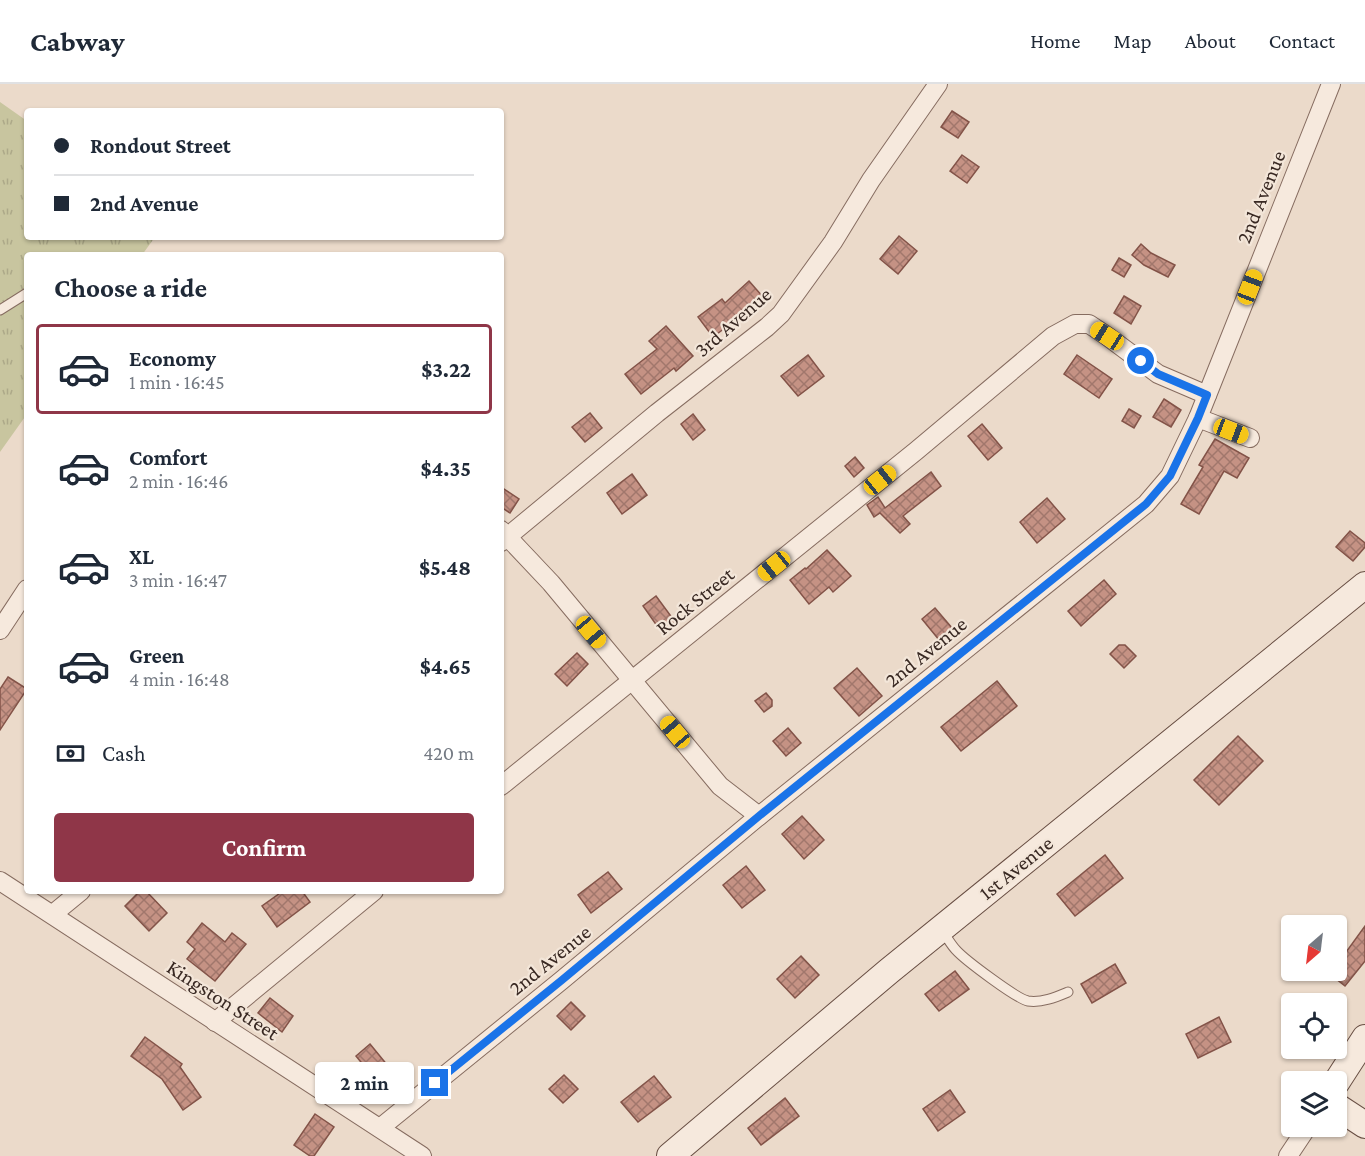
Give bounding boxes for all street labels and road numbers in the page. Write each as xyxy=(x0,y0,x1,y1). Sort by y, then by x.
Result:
street label: 2nd Avenue xyxy=(1231,147,1291,247)
street label: 3rd Avenue xyxy=(690,282,776,362)
street label: Rock Street xyxy=(651,562,740,640)
street label: 2nd Avenue xyxy=(880,612,972,692)
street label: 1st Avenue xyxy=(974,831,1058,905)
street label: 2nd Avenue xyxy=(504,920,596,1000)
street label: Kingston Street xyxy=(162,955,284,1046)

